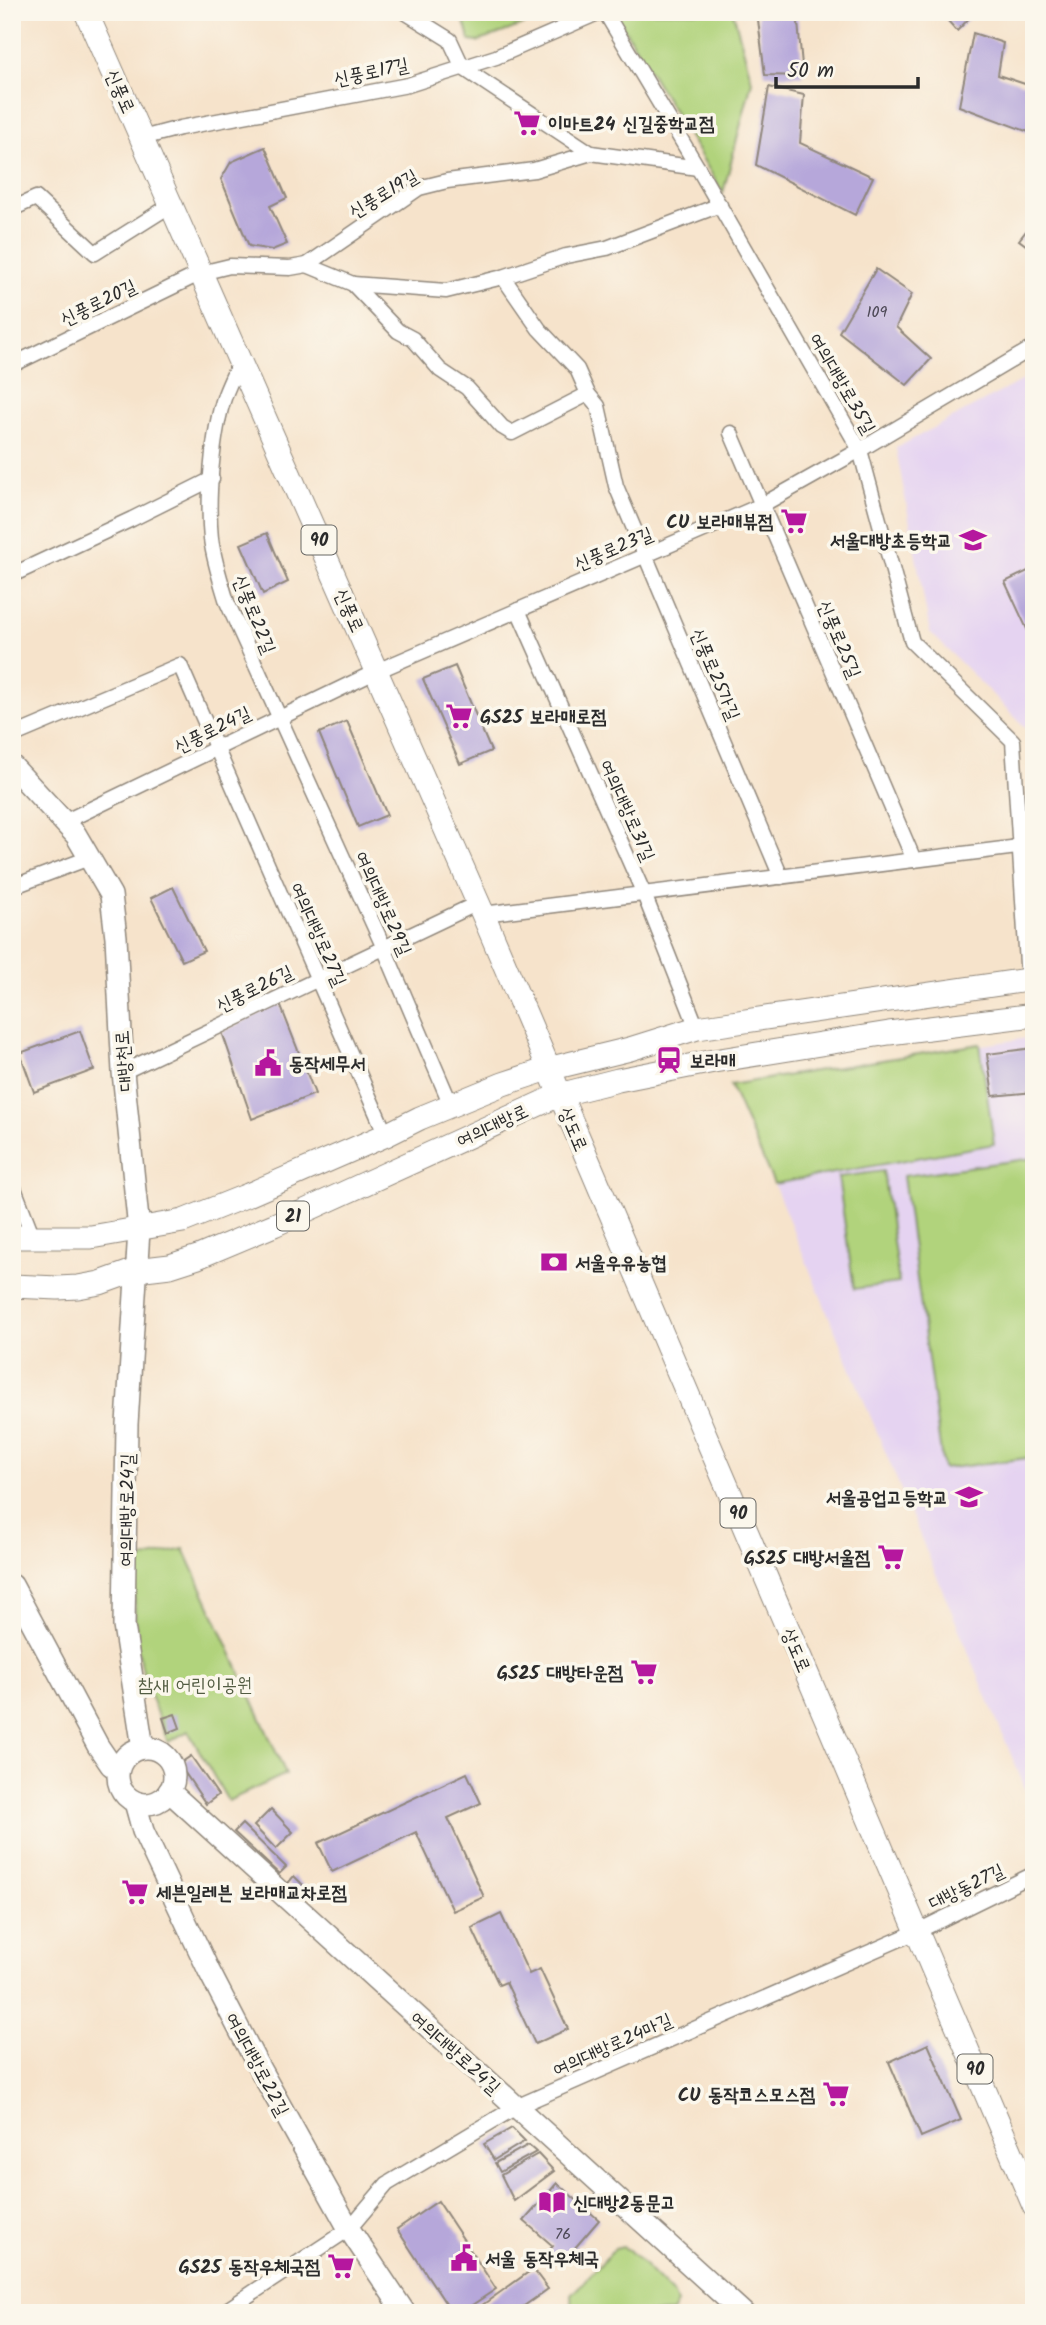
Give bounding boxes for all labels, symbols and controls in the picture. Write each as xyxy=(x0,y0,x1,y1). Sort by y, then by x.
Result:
scale bar xyxy=(776,46,918,90)
street label: 신풍로17길 xyxy=(331,50,412,96)
text: 50 m xyxy=(787,55,834,88)
street label: 신풍로 xyxy=(96,65,142,119)
supermarket icon: 이마트24 신길중학교점 xyxy=(512,108,542,138)
place label: 이마트24 신길중학교점 xyxy=(548,110,715,140)
street label: 신풍로19길 xyxy=(344,162,425,227)
street label: 신풍로20길 xyxy=(56,272,142,335)
house number: 109 xyxy=(867,300,888,325)
street label: 여의대방로35길 xyxy=(800,328,882,440)
supermarket icon: CU 보라매뷰점 xyxy=(779,506,809,536)
place label: CU 보라매뷰점 xyxy=(666,508,774,538)
street label: 신풍로23길 xyxy=(570,520,658,580)
school or university icon: 서울대방초등학교 xyxy=(958,525,988,555)
road number: 90 xyxy=(302,526,336,554)
place label: 서울대방초등학교 xyxy=(830,527,952,557)
street label: 신풍로22길 xyxy=(224,571,283,659)
street label: 신풍로 xyxy=(325,584,371,638)
street label: 신풍로25길 xyxy=(808,596,868,684)
street label: 신풍로25가길 xyxy=(681,624,747,726)
street label: 신풍로24길 xyxy=(169,699,257,762)
supermarket icon: GS25 보라매로점 xyxy=(444,701,474,731)
place label: GS25 보라매로점 xyxy=(480,703,607,733)
street label: 여의대방로31길 xyxy=(590,755,662,867)
street label: 여의대방로29길 xyxy=(346,847,419,961)
street label: 여의대방로27길 xyxy=(281,878,354,992)
street label: 신풍로26길 xyxy=(211,958,299,1021)
street label: 대방천로 xyxy=(108,1029,142,1092)
station icon: 보라매 xyxy=(654,1045,684,1075)
place label: 보라매 xyxy=(690,1047,736,1077)
public building icon: 동작세무서 xyxy=(253,1048,283,1078)
place label: 동작세무서 xyxy=(289,1050,365,1080)
street label: 여의대방로 xyxy=(452,1097,534,1157)
street label: 상도로 xyxy=(549,1103,595,1157)
road number: 21 xyxy=(277,1202,309,1231)
bank icon: 서울우유농협 xyxy=(539,1247,569,1277)
place label: 서울우유농협 xyxy=(575,1249,667,1279)
street label: 여의대방로24길 xyxy=(112,1453,144,1567)
school or university icon: 서울공업고등학교 xyxy=(954,1482,984,1512)
place label: 서울공업고등학교 xyxy=(826,1484,948,1514)
road number: 90 xyxy=(720,1498,756,1528)
supermarket icon: GS25 대방서울점 xyxy=(876,1542,906,1572)
place label: GS25 대방서울점 xyxy=(744,1544,871,1574)
street label: 상도로 xyxy=(772,1624,818,1678)
supermarket icon: GS25 대방타운점 xyxy=(629,1657,659,1687)
place label: GS25 대방타운점 xyxy=(497,1659,624,1689)
park label: 참새 어린이공원 xyxy=(138,1671,252,1701)
street label: 대방동27길 xyxy=(924,1857,1010,1919)
supermarket icon: 세븐일레븐 보라매교차로점 xyxy=(120,1877,150,1907)
place label: 세븐일레븐 보라매교차로점 xyxy=(156,1879,347,1909)
street label: 여의대방로24길 xyxy=(403,2004,507,2103)
street label: 여의대방로24마길 xyxy=(548,2006,678,2086)
street label: 여의대방로22길 xyxy=(216,2008,296,2122)
road number: 90 xyxy=(958,2054,992,2084)
supermarket icon: CU 동작코스모스점 xyxy=(821,2079,851,2109)
place label: CU 동작코스모스점 xyxy=(678,2081,816,2111)
library icon: 신대방2동문고 xyxy=(537,2187,567,2217)
place label: 신대방2동문고 xyxy=(573,2189,676,2219)
house number: 76 xyxy=(555,2222,571,2247)
public building icon: 서울 동작우체국 xyxy=(449,2243,479,2273)
place label: 서울 동작우체국 xyxy=(485,2245,599,2275)
supermarket icon: GS25 동작우체국점 xyxy=(326,2251,356,2281)
place label: GS25 동작우체국점 xyxy=(178,2253,321,2283)

